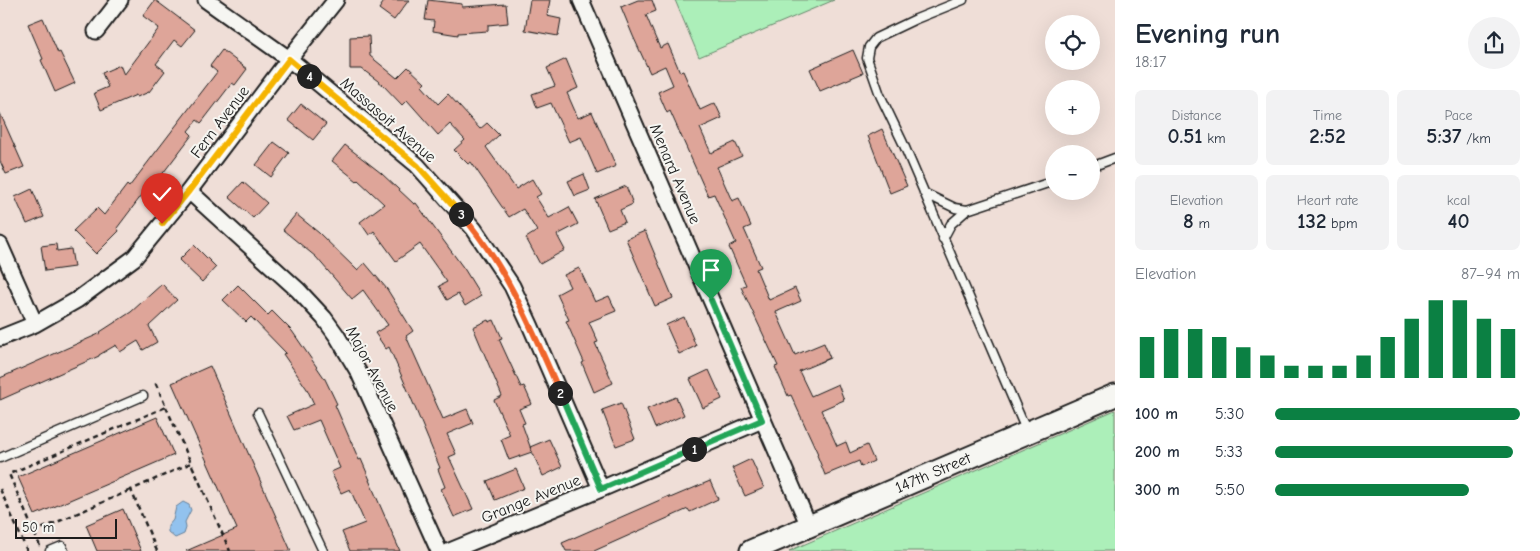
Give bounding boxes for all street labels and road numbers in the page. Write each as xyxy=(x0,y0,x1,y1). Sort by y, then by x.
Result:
street label: Massasoit Avenue xyxy=(337,74,439,166)
street label: Fern Avenue xyxy=(187,82,253,162)
street label: Menard Avenue xyxy=(646,121,704,227)
street label: Major Avenue xyxy=(342,323,402,415)
street label: 147th Street xyxy=(893,449,974,497)
street label: Grange Avenue xyxy=(479,471,583,527)

